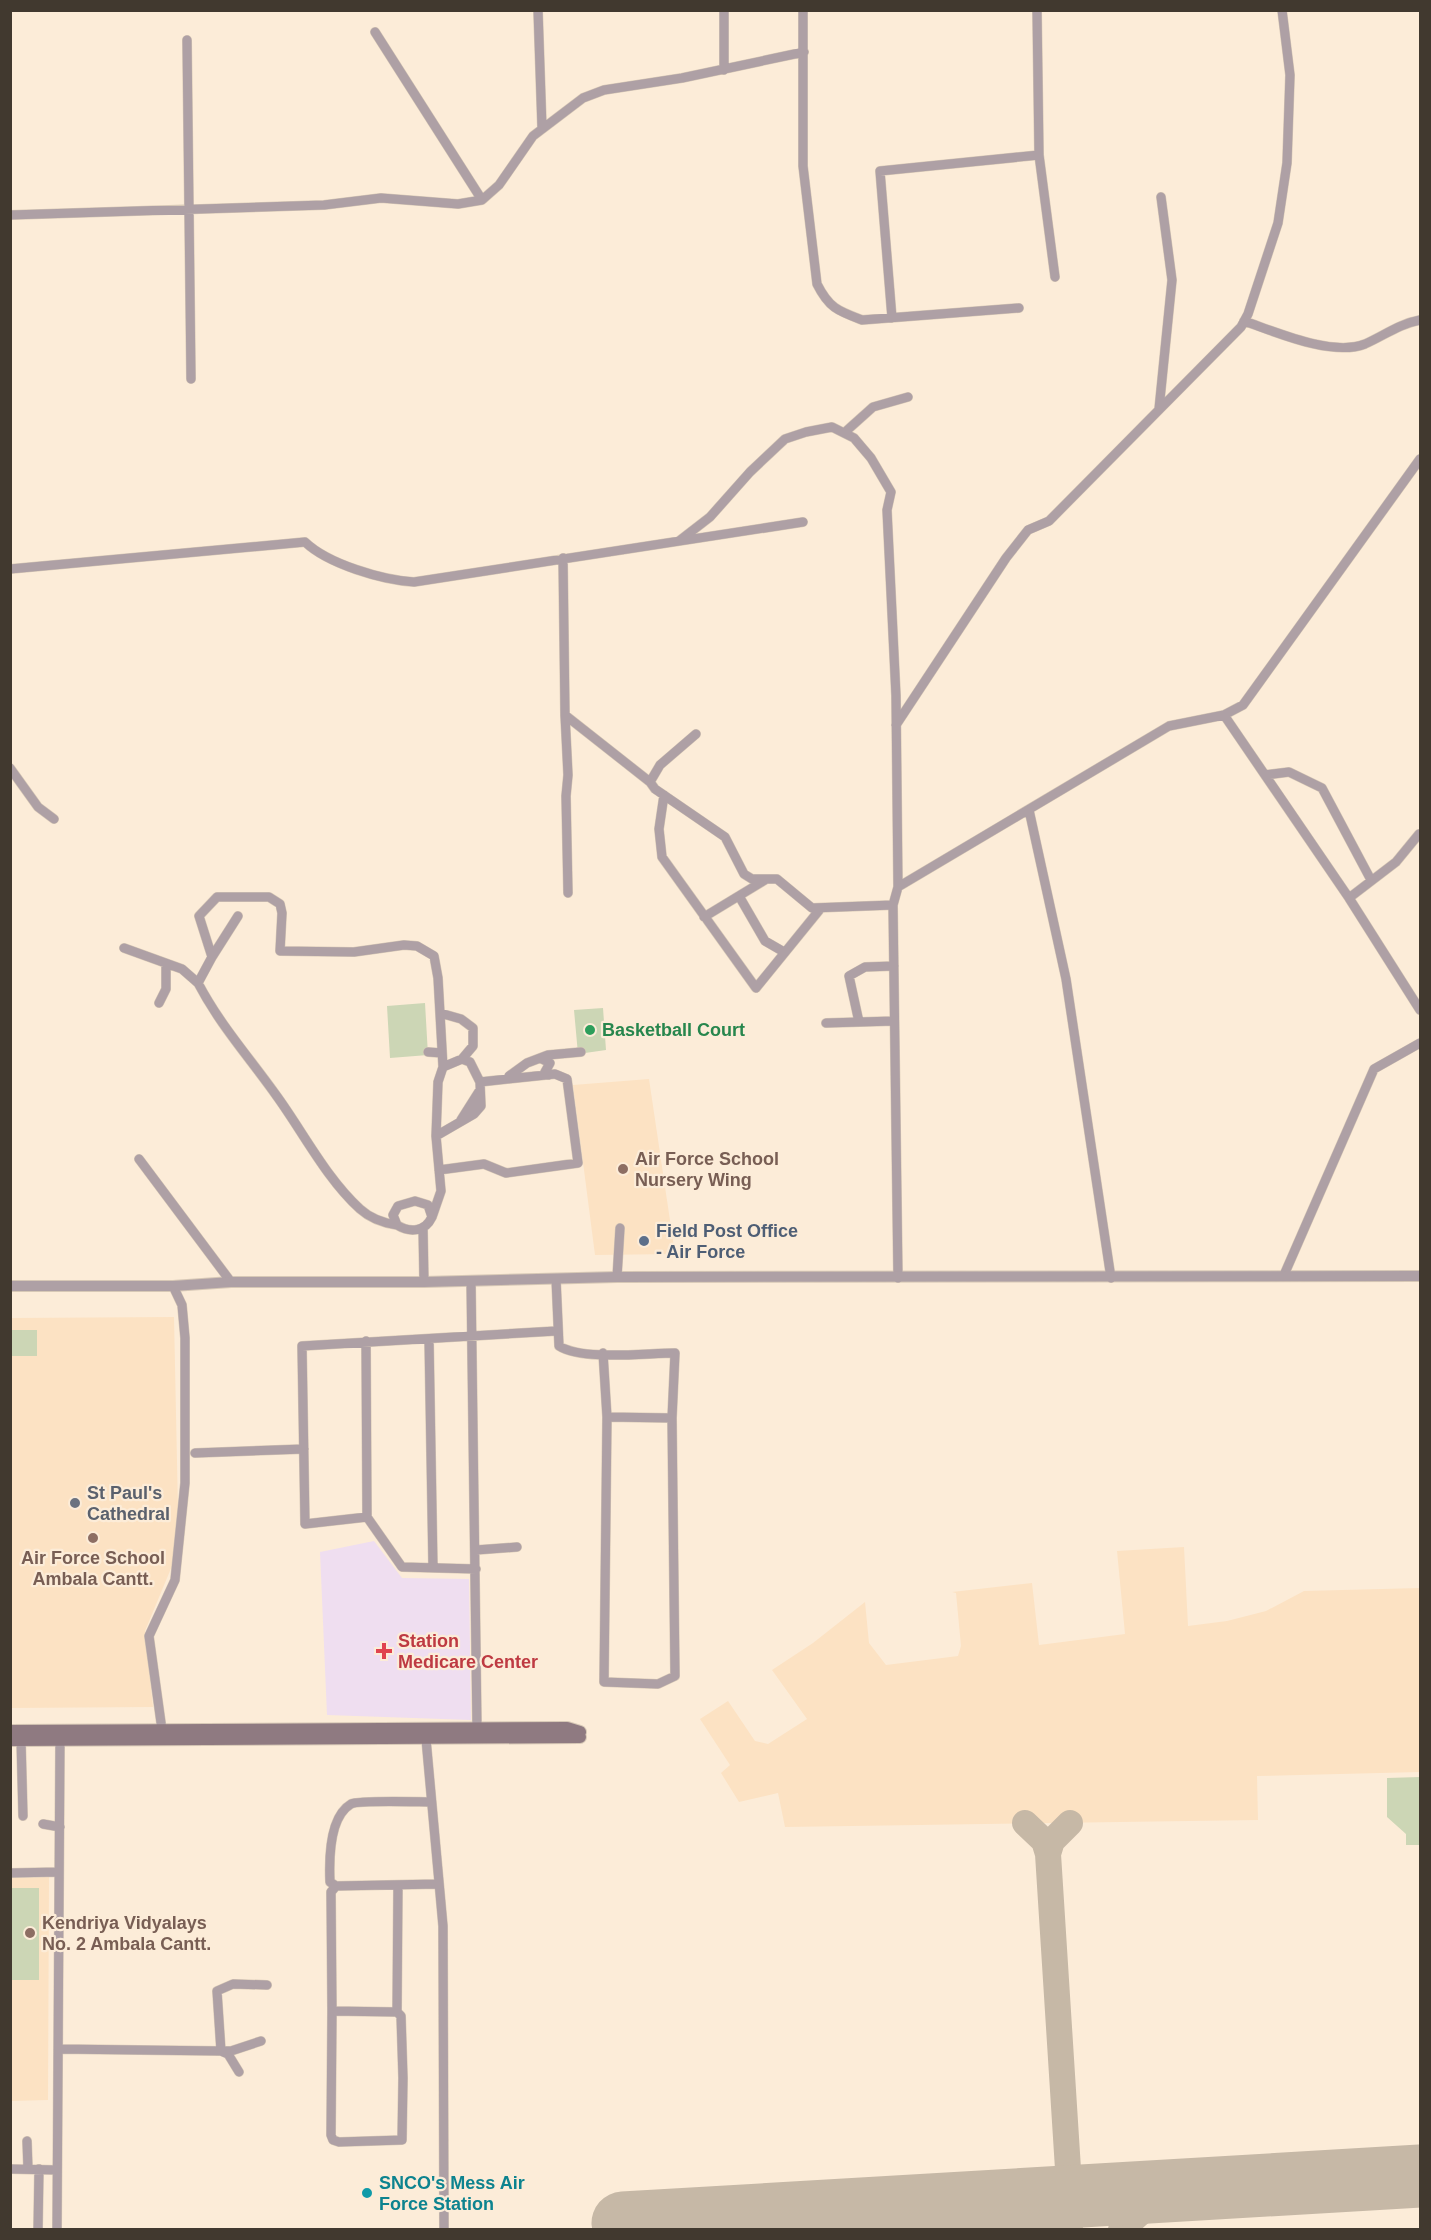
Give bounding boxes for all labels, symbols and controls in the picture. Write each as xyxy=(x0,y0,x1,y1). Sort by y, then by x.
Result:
place label: Basketball Court xyxy=(602,1020,745,1040)
marker: Basketball Court xyxy=(583,1023,597,1037)
place label: Air Force School Nursery Wing xyxy=(635,1149,779,1190)
marker: Air Force School Nursery Wing xyxy=(616,1162,630,1176)
place label: Field Post Office - Air Force xyxy=(656,1221,798,1262)
marker: Field Post Office - Air Force xyxy=(637,1234,651,1248)
place label: St Paul's Cathedral xyxy=(87,1483,170,1524)
marker: St Paul's Cathedral xyxy=(68,1496,82,1510)
marker: Air Force School Ambala Cantt. xyxy=(86,1531,100,1545)
place label: Air Force School Ambala Cantt. xyxy=(21,1548,165,1589)
place label: Station Medicare Center xyxy=(398,1631,538,1672)
marker: Station Medicare Center xyxy=(375,1642,393,1660)
place label: Kendriya Vidyalays No. 2 Ambala Cantt. xyxy=(42,1913,211,1954)
marker: Kendriya Vidyalays No. 2 Ambala Cantt. xyxy=(23,1926,37,1940)
place label: SNCO's Mess Air Force Station xyxy=(379,2173,525,2214)
marker: SNCO's Mess Air Force Station xyxy=(360,2186,374,2200)

